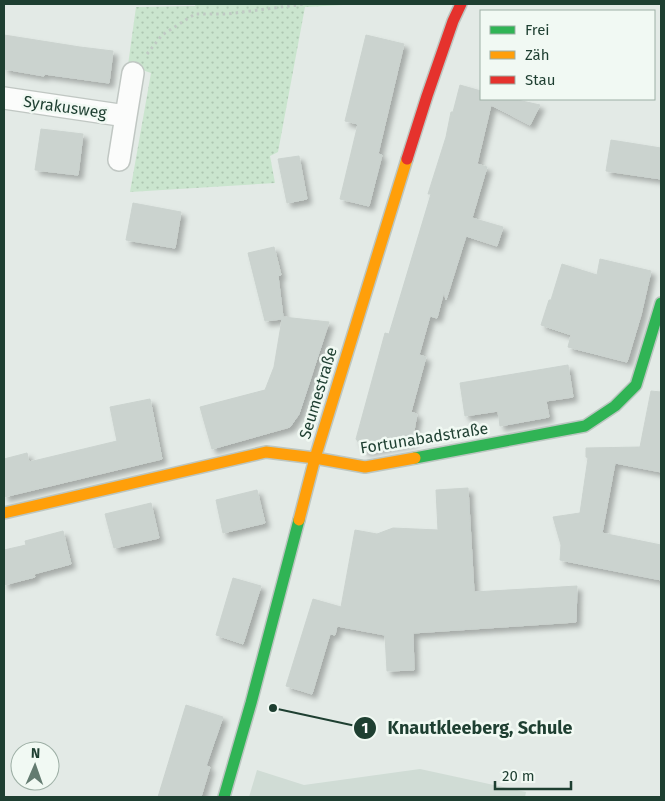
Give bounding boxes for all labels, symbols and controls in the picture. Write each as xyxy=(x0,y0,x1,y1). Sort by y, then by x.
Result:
legend xyxy=(480,10,655,100)
text: Frei xyxy=(525,21,550,39)
text: Zäh xyxy=(525,46,550,64)
text: Stau xyxy=(525,71,555,89)
street label: Syrakusweg xyxy=(22,92,109,122)
street label: Seumestraße xyxy=(295,345,341,441)
street label: Fortunabadstraße xyxy=(359,418,489,458)
callout: Knautkleeberg, Schule xyxy=(353,712,583,745)
text: Knautkleeberg, Schule xyxy=(388,717,573,739)
text: 1 xyxy=(362,719,368,737)
north arrow xyxy=(10,741,60,791)
text: N xyxy=(30,745,40,762)
scale bar xyxy=(495,758,571,790)
text: 20 m xyxy=(502,767,535,785)

